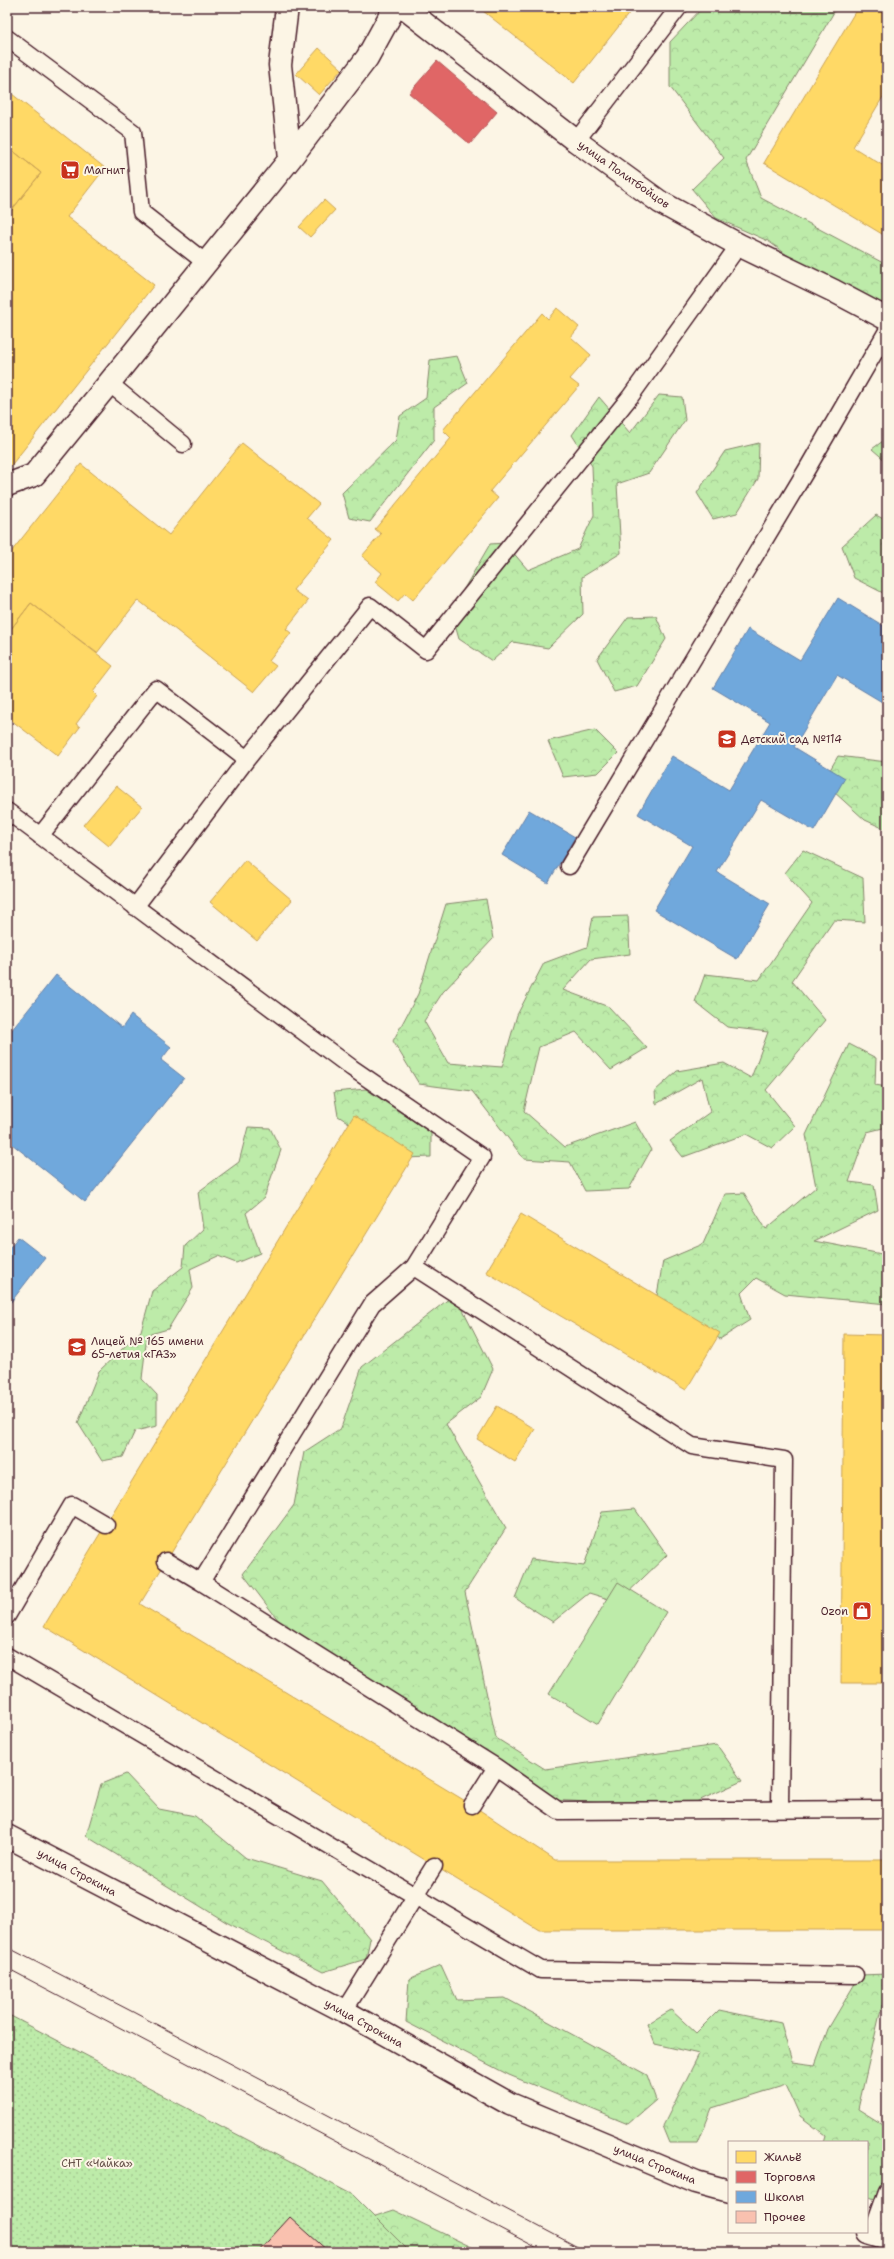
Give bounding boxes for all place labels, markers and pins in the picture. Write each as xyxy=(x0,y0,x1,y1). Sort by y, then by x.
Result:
supermarket icon: Магнит xyxy=(59,159,81,181)
place label: Магнит xyxy=(84,163,125,178)
school or university icon: Детский сад №114 xyxy=(716,728,738,750)
place label: Детский сад №114 xyxy=(741,732,842,747)
place label: Лицей № 165 имени 65-летия «ГАЗ» xyxy=(91,1334,204,1362)
school or university icon: Лицей № 165 имени 65-летия «ГАЗ» xyxy=(66,1336,88,1358)
shop icon: Ozon xyxy=(851,1600,873,1622)
place label: Ozon xyxy=(821,1604,848,1619)

